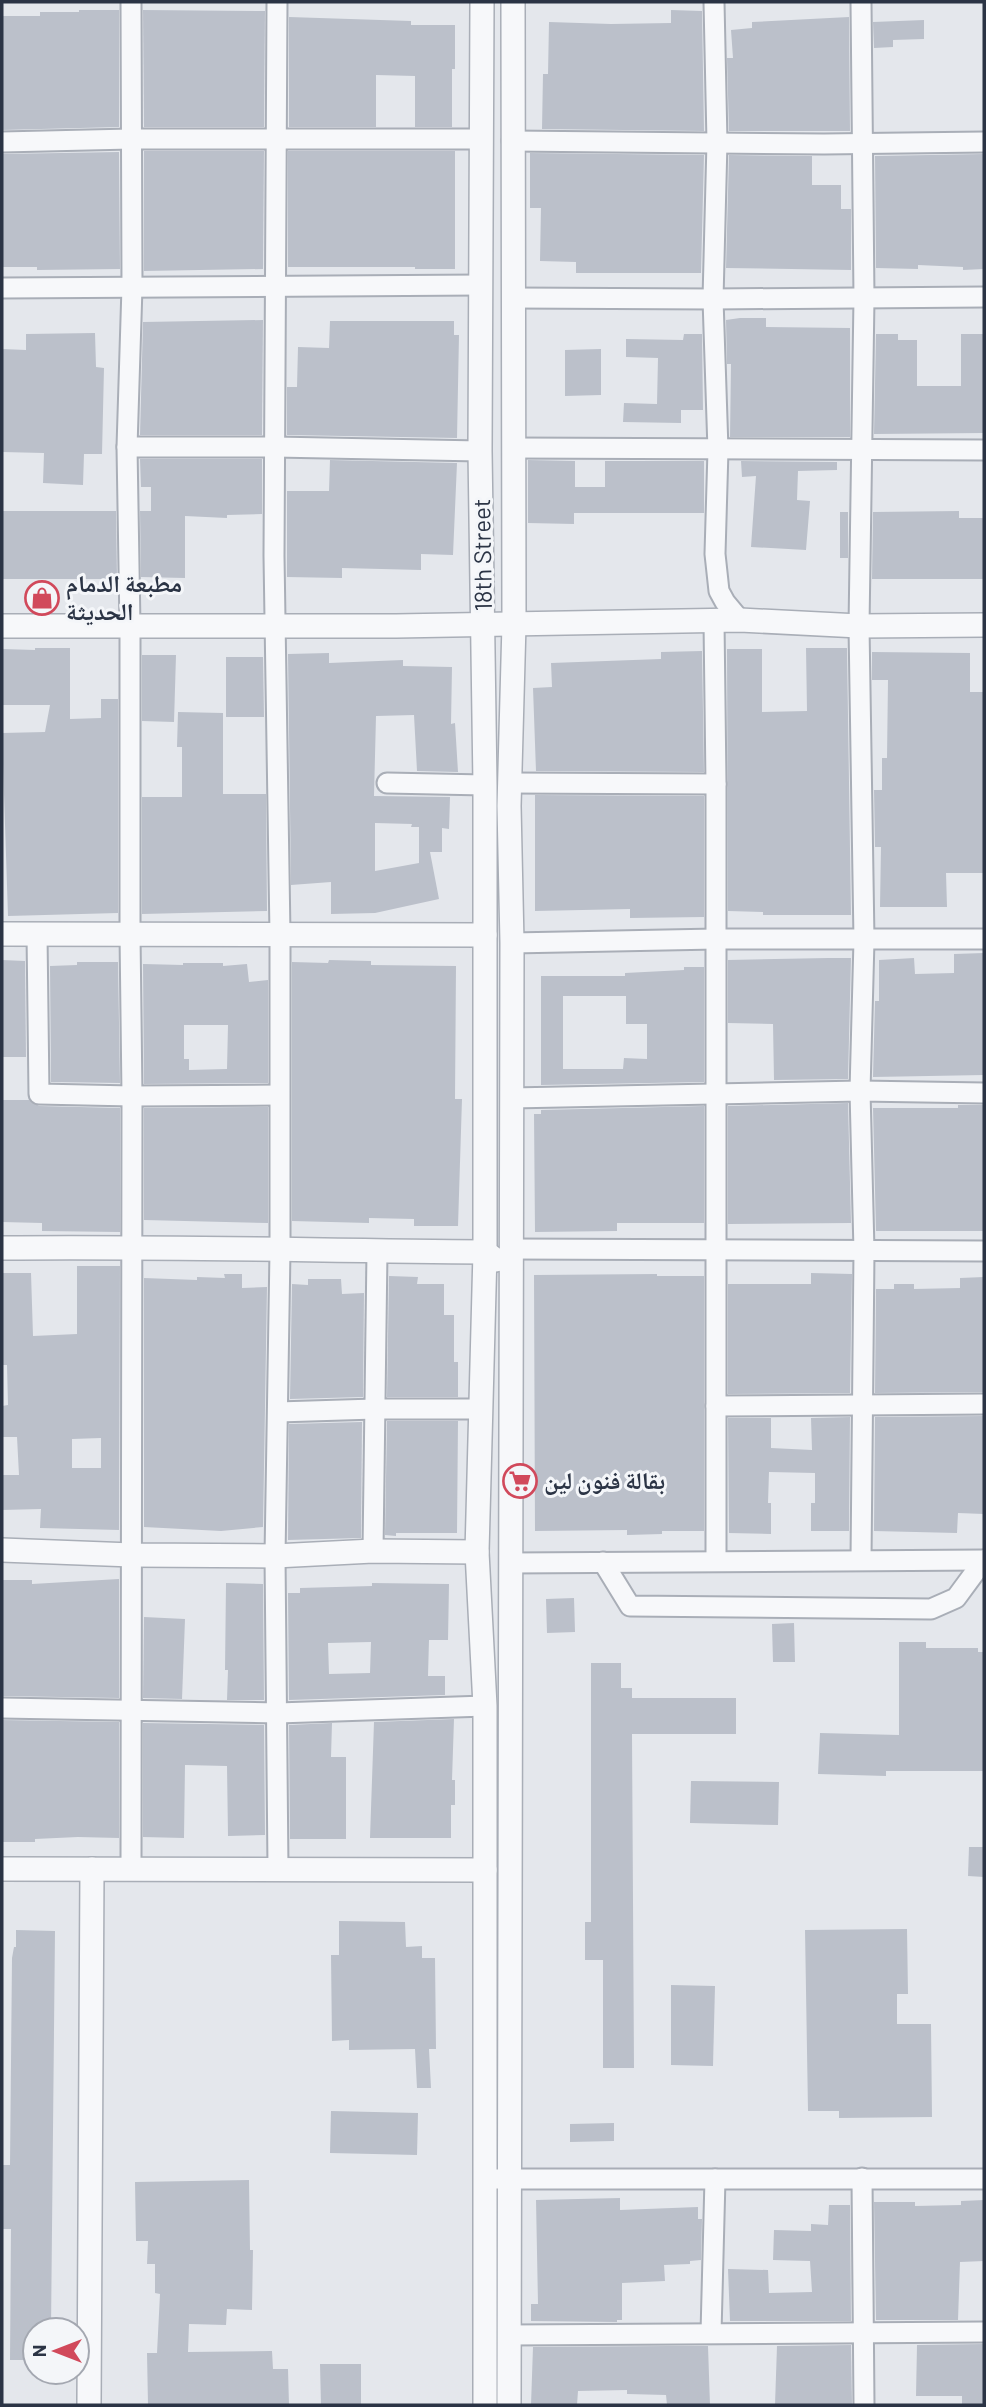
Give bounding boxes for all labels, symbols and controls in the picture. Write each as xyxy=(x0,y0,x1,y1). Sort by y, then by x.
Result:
street label: 18th Street xyxy=(466,498,497,612)
place label: مطبعة الدمام الحديثة xyxy=(66,568,182,626)
shop icon: مطبعة الدمام الحديثة xyxy=(23,579,61,617)
supermarket icon: بقالة فنون لين xyxy=(501,1462,539,1500)
place label: بقالة فنون لين xyxy=(544,1465,665,1495)
north arrow xyxy=(21,2316,91,2386)
text: N xyxy=(27,2345,50,2357)

